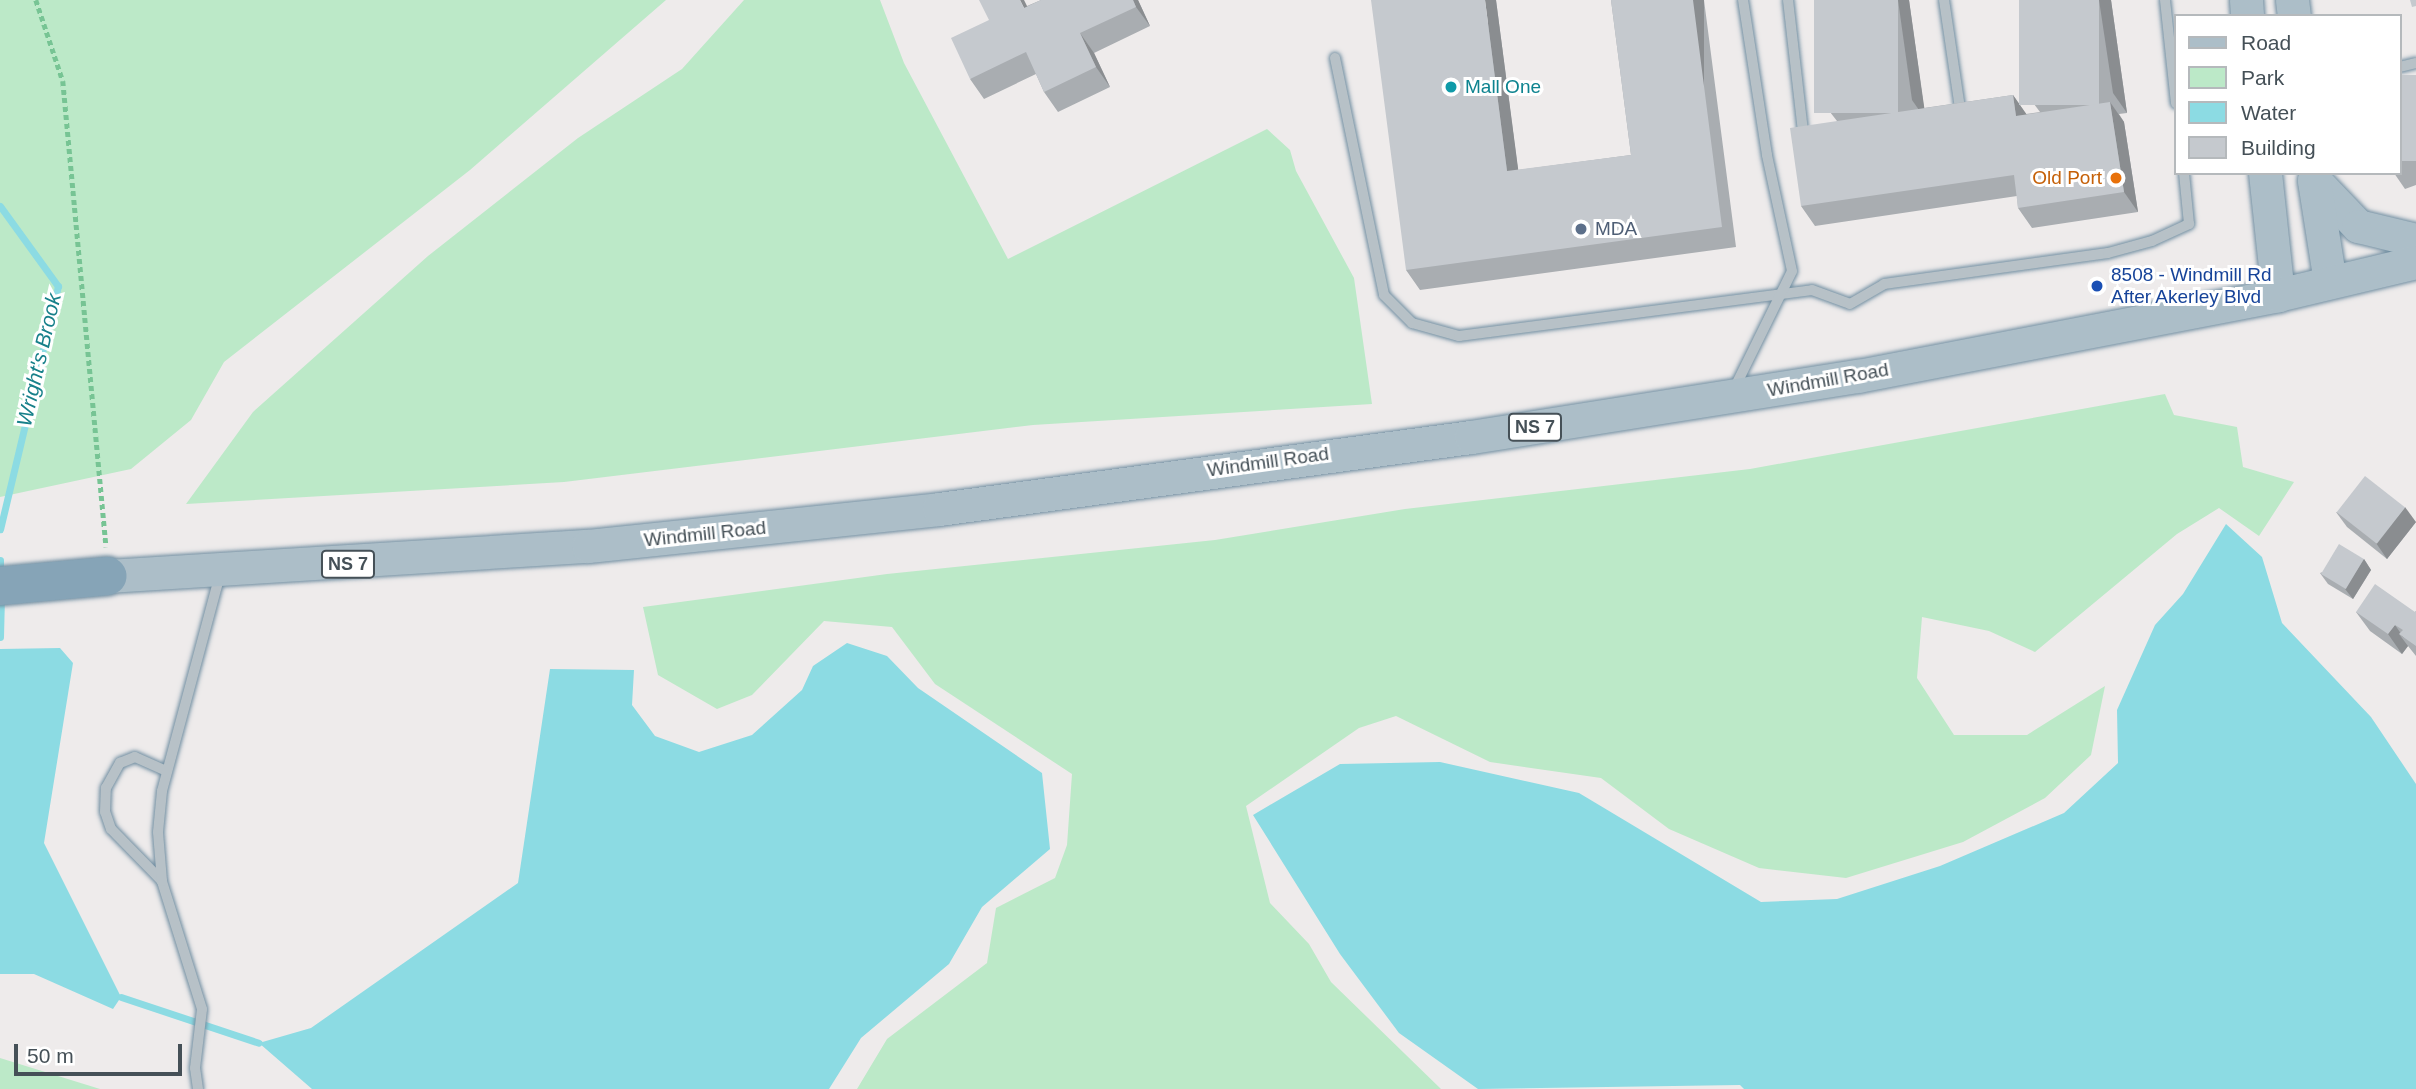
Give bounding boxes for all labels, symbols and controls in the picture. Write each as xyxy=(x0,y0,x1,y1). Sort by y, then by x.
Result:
legend xyxy=(2174,14,2402,175)
text: Road xyxy=(2241,31,2291,54)
text: Park xyxy=(2241,66,2284,89)
place label: Mall One xyxy=(1465,76,1541,98)
marker: Mall One xyxy=(1443,79,1459,95)
text: Water xyxy=(2241,101,2296,124)
text: Building xyxy=(2241,136,2316,159)
place label: Old Port xyxy=(2032,167,2102,189)
marker: Old Port xyxy=(2108,170,2124,186)
place label: MDA xyxy=(1595,218,1637,240)
marker: MDA xyxy=(1573,221,1589,237)
place label: 8508 - Windmill Rd After Akerley Blvd xyxy=(2111,264,2271,308)
marker: 8508 - Windmill Rd After Akerley Blvd xyxy=(2089,278,2105,294)
water label: Wright's Brook xyxy=(11,291,67,429)
street label: Windmill Road xyxy=(1766,358,1890,402)
road number: NS 7 xyxy=(1507,412,1563,442)
street label: Windmill Road xyxy=(1206,442,1330,482)
street label: Windmill Road xyxy=(643,516,767,552)
road number: NS 7 xyxy=(320,550,376,578)
scale bar xyxy=(18,1030,186,1074)
text: 50 m xyxy=(27,1044,74,1067)

